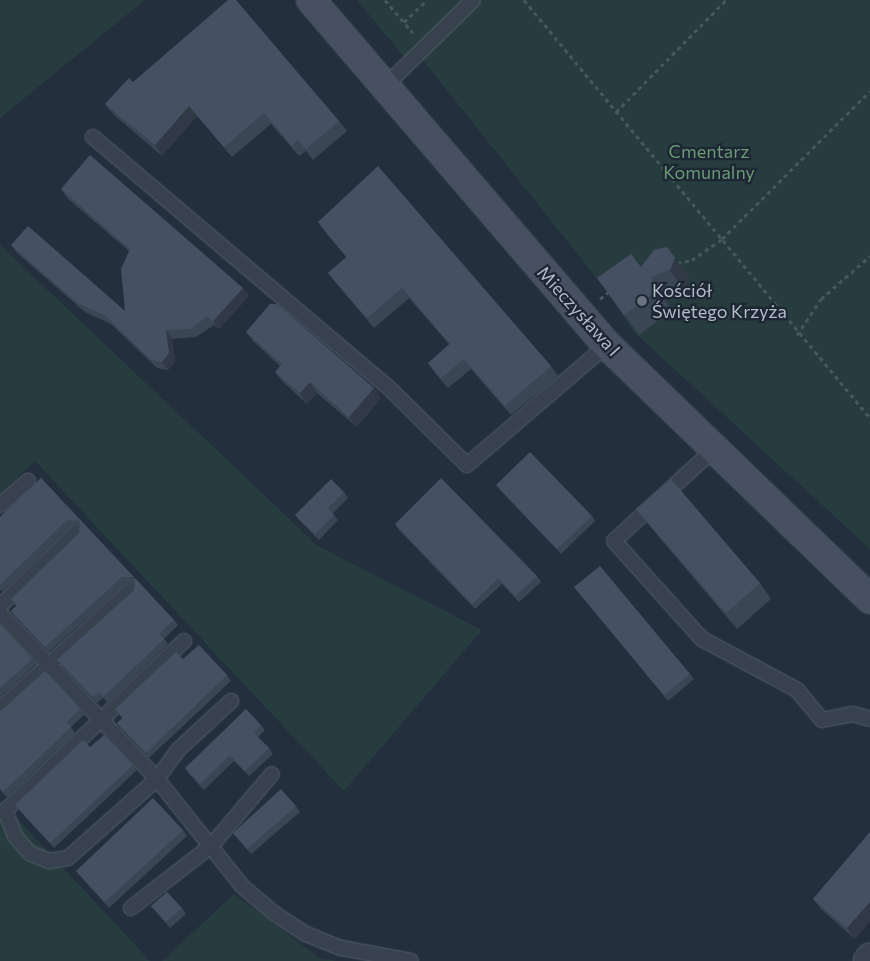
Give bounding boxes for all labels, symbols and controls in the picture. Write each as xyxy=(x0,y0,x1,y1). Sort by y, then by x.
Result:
park label: Cmentarz Komunalny xyxy=(663,141,755,183)
street label: Mieczysława I xyxy=(533,262,625,360)
place label: Kościół Świętego Krzyża xyxy=(652,280,787,322)
marker: Kościół Świętego Krzyża xyxy=(636,295,648,307)

